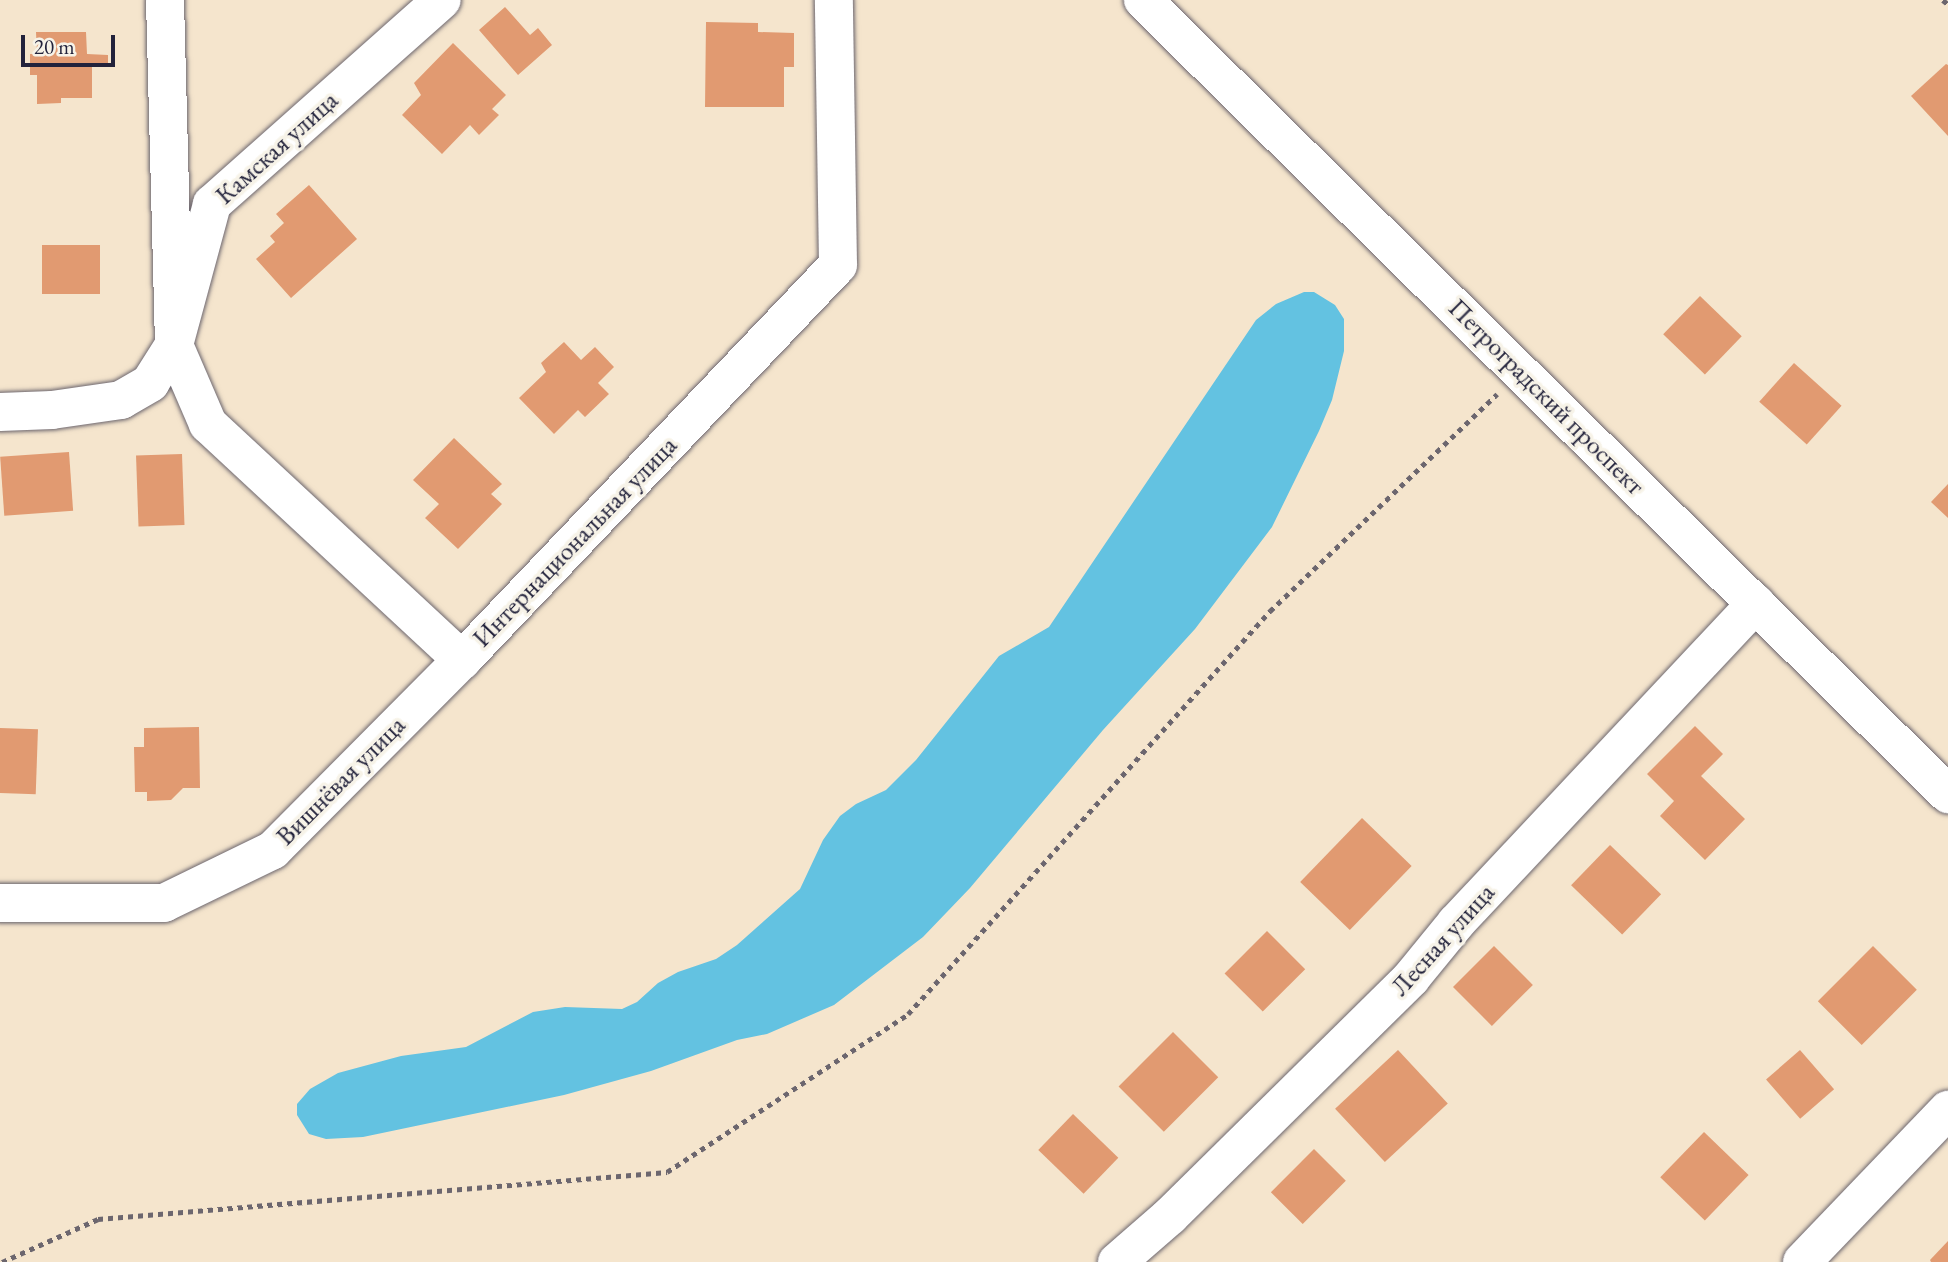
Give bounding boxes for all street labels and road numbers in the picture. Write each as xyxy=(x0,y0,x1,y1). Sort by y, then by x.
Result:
street label: Камская улица xyxy=(209,85,345,211)
street label: Петроградский проспект xyxy=(1442,293,1650,501)
street label: Интернациональная улица xyxy=(466,430,684,654)
street label: Вишнёвая улица xyxy=(270,710,412,852)
street label: Лесная улица xyxy=(1385,878,1501,1002)

